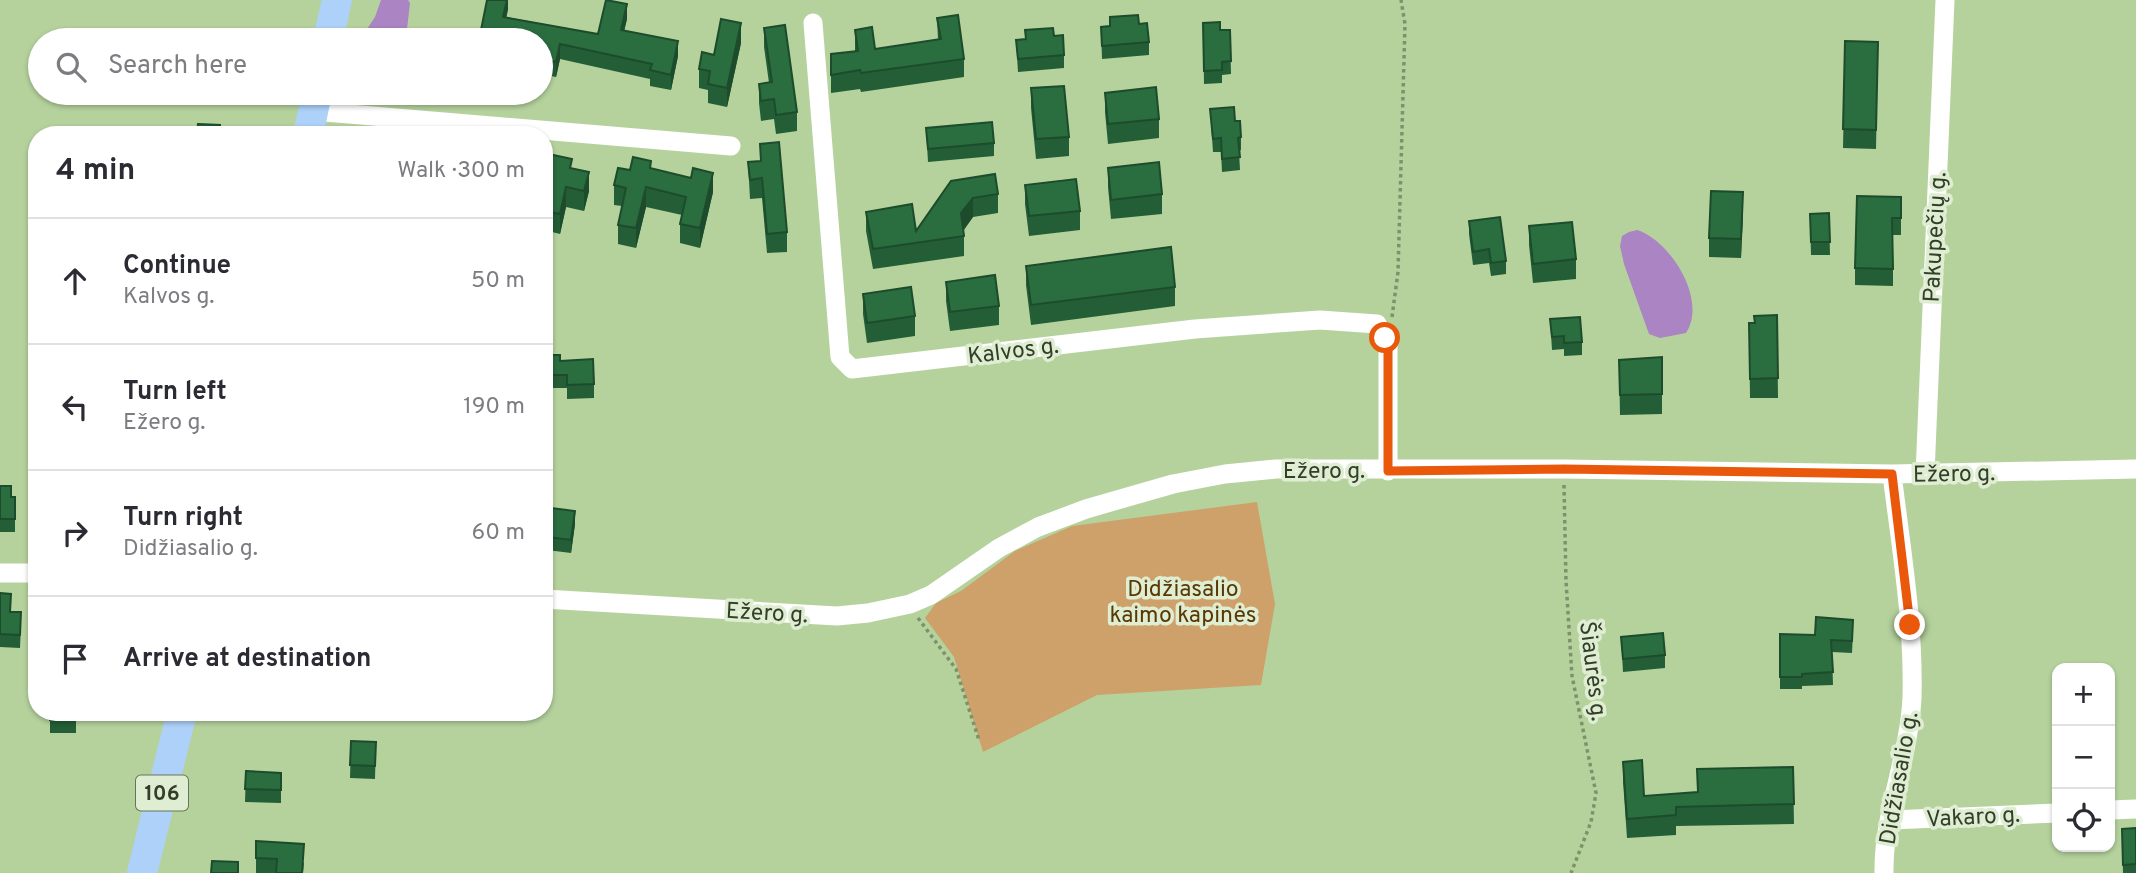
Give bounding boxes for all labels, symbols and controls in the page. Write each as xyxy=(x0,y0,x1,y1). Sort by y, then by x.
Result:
search box xyxy=(28,28,553,105)
icon: search xyxy=(52,48,90,86)
text: Search here xyxy=(108,50,247,83)
text: 4 min xyxy=(56,153,135,190)
text: Walk · 300 m xyxy=(397,157,525,186)
street label: Pakupečių g. xyxy=(1919,171,1954,303)
text: Continue xyxy=(123,250,231,283)
icon: ahead xyxy=(56,262,94,300)
text: 50 m xyxy=(471,267,525,296)
text: Kalvos g. xyxy=(123,283,214,312)
route start xyxy=(1369,322,1400,353)
street label: Kalvos g. xyxy=(966,333,1060,372)
text: Turn left xyxy=(123,376,227,409)
icon: left xyxy=(56,388,94,426)
text: 190 m xyxy=(463,393,525,422)
text: Ežero g. xyxy=(123,409,205,438)
street label: Ežero g. xyxy=(1283,458,1365,487)
street label: Ežero g. xyxy=(1913,460,1996,491)
text: Turn right xyxy=(123,502,243,535)
icon: right xyxy=(56,514,94,552)
text: 60 m xyxy=(472,519,525,548)
text: Didžiasalio g. xyxy=(123,535,258,564)
park label: Didžiasalio kaimo kapinės xyxy=(1110,576,1256,631)
street label: Ežero g. xyxy=(725,598,809,631)
route end xyxy=(1894,609,1925,640)
street label: Šiaurės g. xyxy=(1571,620,1614,723)
icon: arrive xyxy=(56,640,94,678)
text: Arrive at destination xyxy=(123,643,371,676)
map controls xyxy=(2052,663,2115,852)
button: + xyxy=(2052,663,2115,726)
street label: Didžiasalio g. xyxy=(1874,710,1926,847)
button: − xyxy=(2052,726,2115,789)
road number: 106 xyxy=(136,776,188,810)
button: locate xyxy=(2052,789,2115,852)
street label: Vakaro g. xyxy=(1925,802,2021,835)

